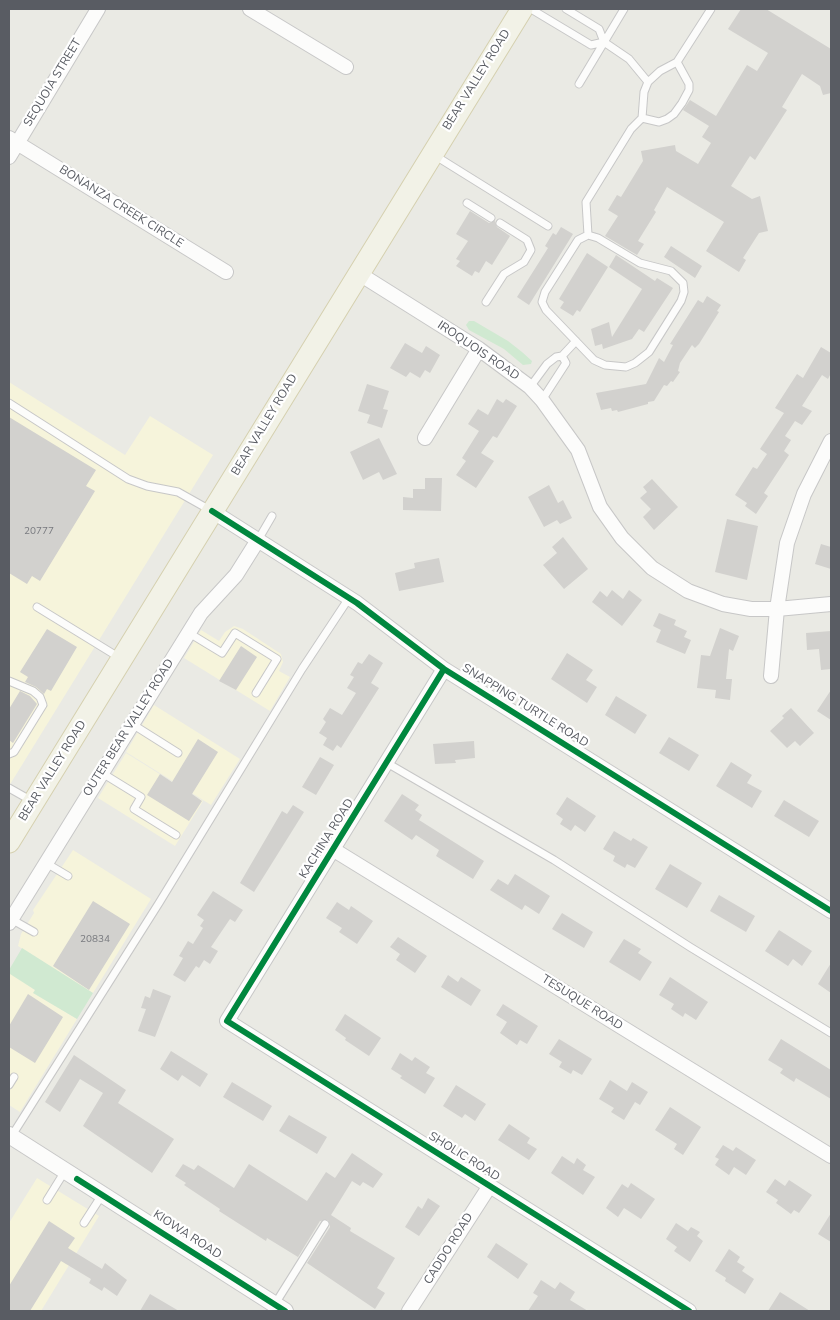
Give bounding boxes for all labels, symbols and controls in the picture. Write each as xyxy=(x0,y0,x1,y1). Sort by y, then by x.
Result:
street label: BEAR VALLEY ROAD xyxy=(440,27,514,133)
street label: SEQUOIA STREET xyxy=(21,36,85,130)
street label: BONANZA CREEK CIRCLE xyxy=(56,163,186,251)
street label: IROQUOIS ROAD xyxy=(434,318,522,384)
street label: BEAR VALLEY ROAD xyxy=(229,372,301,478)
house number: 20777 xyxy=(24,526,54,538)
street label: OUTER BEAR VALLEY ROAD xyxy=(81,657,177,799)
street label: SNAPPING TURTLE ROAD xyxy=(459,661,591,751)
street label: BEAR VALLEY ROAD xyxy=(16,718,90,824)
street label: KACHINA ROAD xyxy=(297,796,357,882)
house number: 20834 xyxy=(80,934,110,946)
street label: TESUQUE ROAD xyxy=(539,972,625,1034)
street label: SHOLIC ROAD xyxy=(426,1129,502,1185)
street label: KIOWA ROAD xyxy=(150,1208,224,1262)
street label: CADDO ROAD xyxy=(421,1211,477,1287)

